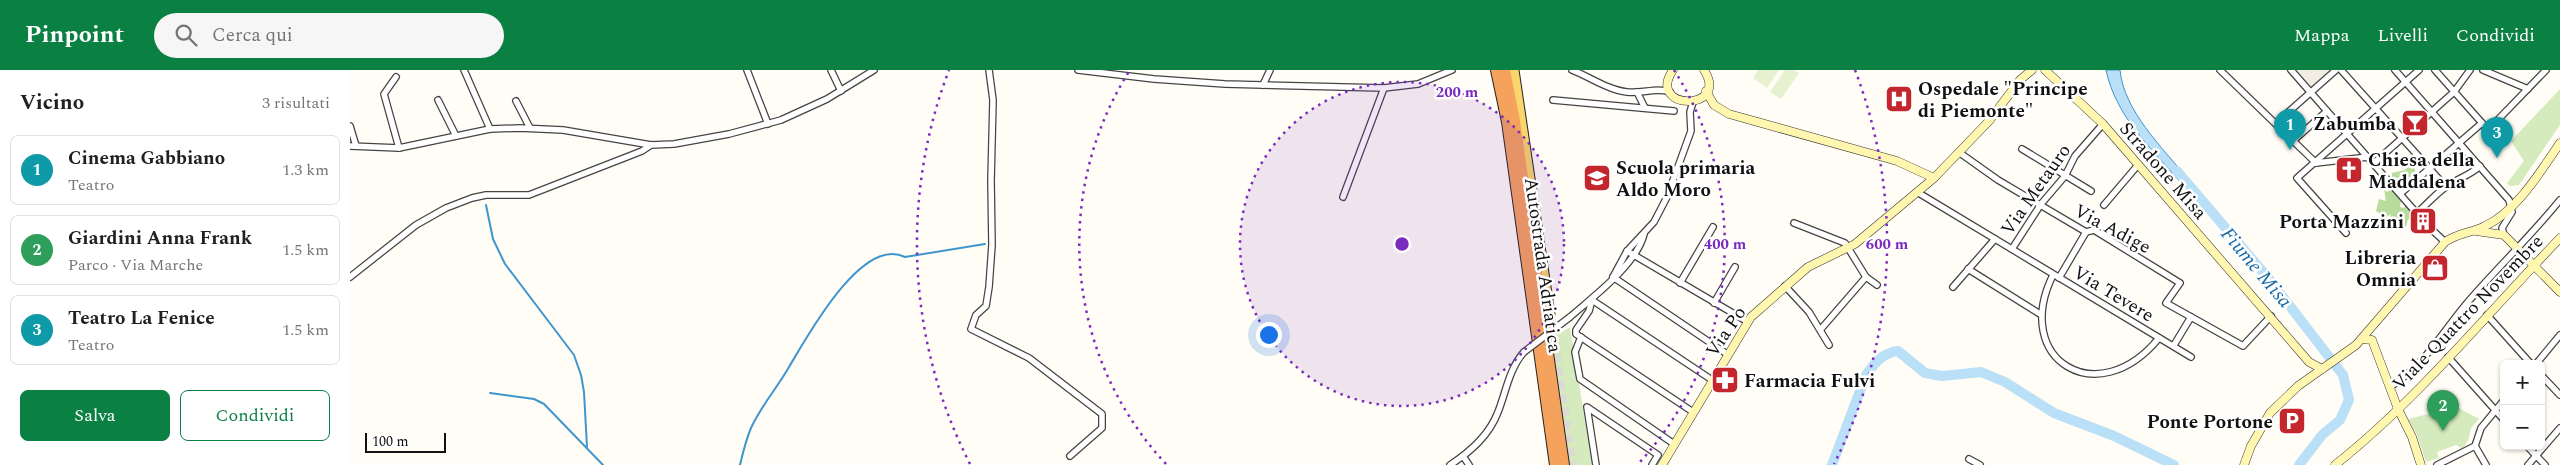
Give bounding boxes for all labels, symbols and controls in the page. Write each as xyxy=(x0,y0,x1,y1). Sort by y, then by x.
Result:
search box xyxy=(154,13,504,58)
text: Pinpoint xyxy=(25,17,124,53)
icon: search xyxy=(172,21,200,49)
text: Cerca qui xyxy=(212,21,293,50)
text: Mappa xyxy=(2294,22,2349,49)
text: Livelli xyxy=(2377,22,2428,49)
text: Condividi xyxy=(2456,22,2535,49)
place label: Ospedale "Principe di Piemonte" xyxy=(1918,75,2088,126)
text: 200 m xyxy=(1436,81,1479,104)
hospital icon: Ospedale "Principe di Piemonte" xyxy=(1884,84,1914,114)
text: Vicino xyxy=(20,87,84,119)
text: 3 risultati xyxy=(262,91,330,115)
bar icon: Zabumba xyxy=(2400,108,2430,138)
pin: 1 xyxy=(2274,109,2306,150)
place label: Zabumba xyxy=(2313,110,2396,139)
street label: Stradone Misa xyxy=(2112,116,2214,227)
pin: 3 xyxy=(2481,117,2513,158)
street label: Via Metauro xyxy=(1994,138,2078,242)
text: Cinema Gabbiano xyxy=(68,144,225,173)
place label: Chiesa della Maddalena xyxy=(2368,146,2475,197)
place label: Scuola primaria Aldo Moro xyxy=(1616,154,1756,205)
church icon: Chiesa della Maddalena xyxy=(2334,155,2364,185)
text: 1 xyxy=(33,158,41,182)
text: 1.3 km xyxy=(282,158,329,182)
school or university icon: Scuola primaria Aldo Moro xyxy=(1582,163,1612,193)
text: Teatro xyxy=(68,173,114,197)
street label: Autostrada Adriatica xyxy=(1516,176,1569,355)
street label: Via Adige xyxy=(2068,197,2156,262)
building icon: Porta Mazzini xyxy=(2408,206,2438,236)
place label: Porta Mazzini xyxy=(2279,208,2404,237)
water label: Fiume Misa xyxy=(2213,220,2299,315)
text: Giardini Anna Frank xyxy=(68,224,252,253)
street label: Viale Quattro Novembre xyxy=(2386,228,2551,398)
text: 400 m xyxy=(1704,233,1747,256)
text: 600 m xyxy=(1866,233,1909,256)
centre of rings xyxy=(1393,235,1411,253)
text: 2 xyxy=(33,238,41,262)
text: 1.5 km xyxy=(282,238,329,262)
place label: Libreria Omnia xyxy=(2345,244,2416,295)
text: Parco · Via Marche xyxy=(68,253,203,277)
shop icon: Libreria Omnia xyxy=(2420,253,2450,283)
street label: Via Tevere xyxy=(2067,259,2159,330)
street label: Via Po xyxy=(1699,300,1754,363)
text: Teatro La Fenice xyxy=(68,304,215,333)
text: 3 xyxy=(33,318,41,342)
text: 1.5 km xyxy=(282,318,329,342)
your location xyxy=(1256,322,1282,348)
text: Teatro xyxy=(68,333,114,357)
map controls xyxy=(2500,360,2545,450)
button: + xyxy=(2500,360,2545,405)
pharmacy icon: Farmacia Fulvi xyxy=(1710,365,1740,395)
place label: Farmacia Fulvi xyxy=(1744,367,1875,396)
button: Salva xyxy=(20,390,170,441)
button: Condividi xyxy=(180,390,330,441)
pin: 2 xyxy=(2427,390,2459,431)
button: − xyxy=(2500,405,2545,450)
parking icon: Ponte Portone xyxy=(2277,406,2307,436)
place label: Ponte Portone xyxy=(2147,408,2273,437)
scale bar xyxy=(365,430,446,453)
text: 100 m xyxy=(372,431,409,452)

